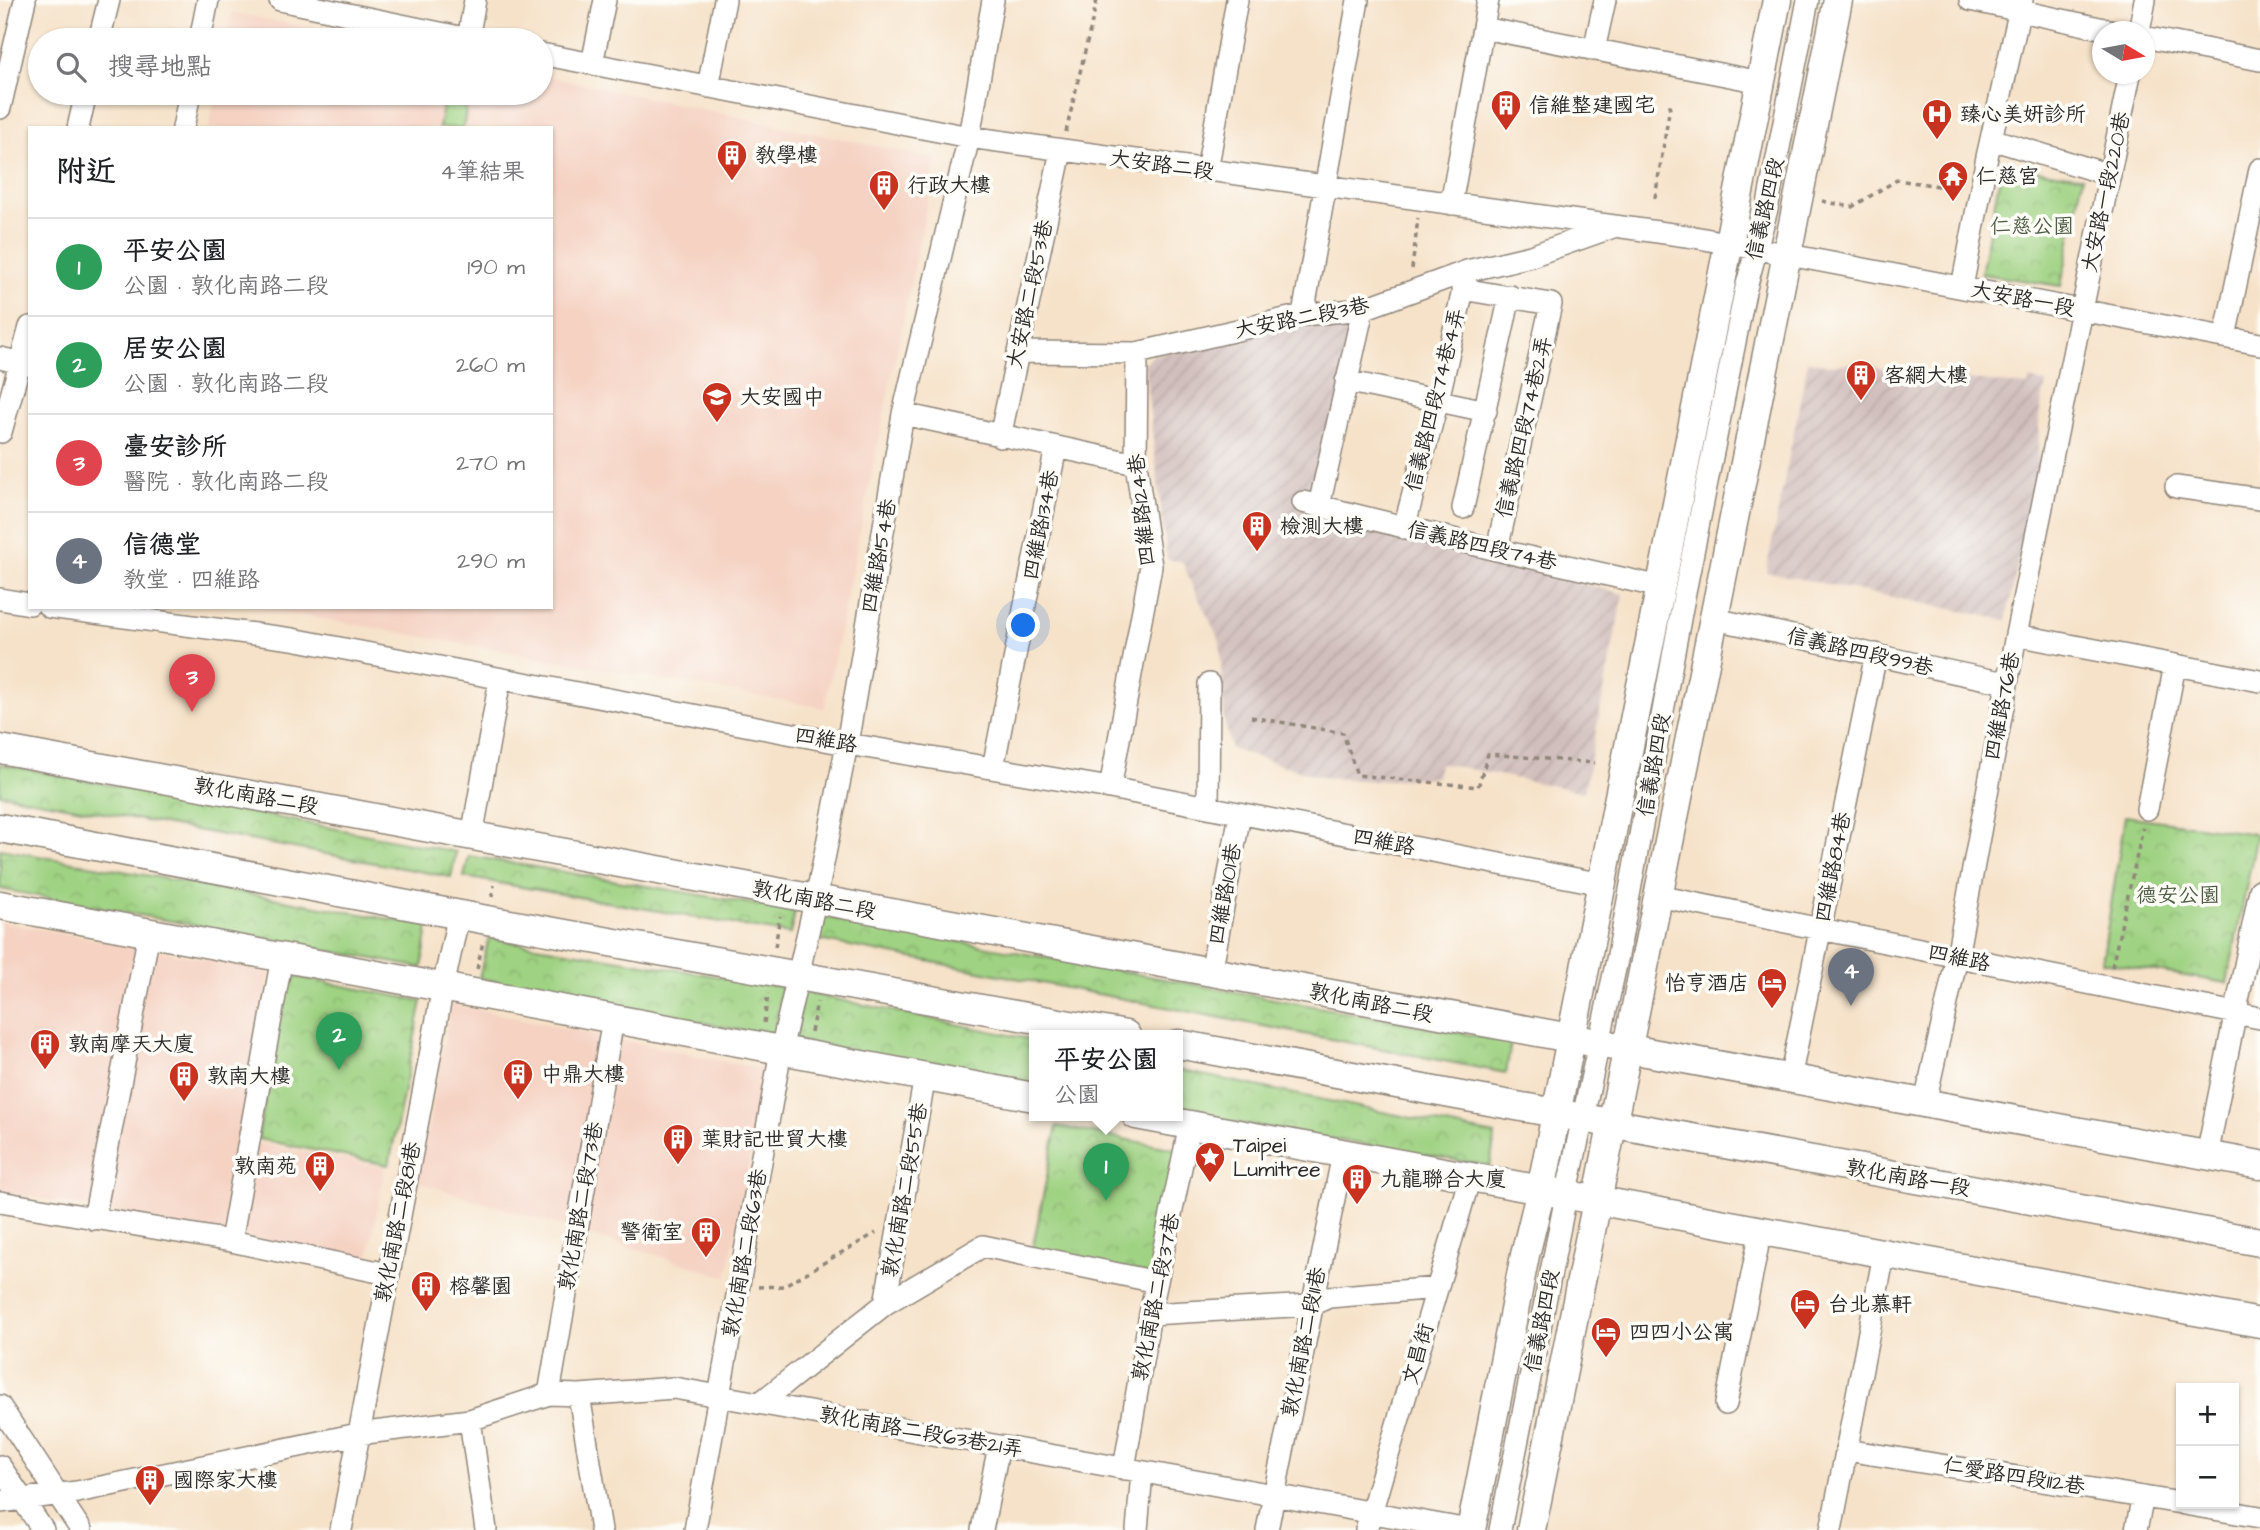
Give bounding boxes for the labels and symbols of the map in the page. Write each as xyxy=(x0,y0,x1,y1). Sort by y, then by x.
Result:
north arrow xyxy=(2092,21,2155,84)
building icon: 信維整建國宅 xyxy=(1489,88,1523,132)
place label: 信維整建國宅 xyxy=(1529,91,1655,120)
hospital icon: 臻心美妍診所 xyxy=(1920,97,1954,141)
place label: 臻心美妍診所 xyxy=(1960,100,2086,129)
street label: 大安路一段220巷 xyxy=(2075,109,2137,275)
building icon: 教學樓 xyxy=(715,138,749,182)
place label: 教學樓 xyxy=(755,141,818,170)
street label: 大安路二段 xyxy=(1108,143,1216,187)
street label: 信義路四段 xyxy=(1739,155,1791,263)
temple icon: 仁慈宮 xyxy=(1936,159,1970,203)
place label: 仁慈宮 xyxy=(1976,162,2039,191)
building icon: 行政大樓 xyxy=(867,168,901,212)
place label: 行政大樓 xyxy=(907,171,991,200)
park label: 仁慈公園 xyxy=(1990,212,2074,241)
street label: 大安路二段53巷 xyxy=(1000,217,1060,371)
street label: 大安路一段 xyxy=(1969,275,2077,323)
street label: 大安路二段3巷 xyxy=(1232,291,1372,345)
street label: 信義路四段74巷4弄 xyxy=(1398,305,1472,495)
street label: 信義路四段74巷2弄 xyxy=(1489,333,1559,521)
building icon: 客網大樓 xyxy=(1844,358,1878,402)
place label: 客網大樓 xyxy=(1884,361,1968,390)
school or university icon: 大安國中 xyxy=(700,380,734,424)
place label: 大安國中 xyxy=(740,383,824,412)
street label: 四維路124巷 xyxy=(1122,452,1162,568)
street label: 四維路134巷 xyxy=(1016,467,1066,583)
street label: 四維路154巷 xyxy=(855,496,903,616)
building icon: 檢測大樓 xyxy=(1240,509,1274,553)
place label: 檢測大樓 xyxy=(1280,512,1364,541)
street label: 信義路四段74巷 xyxy=(1404,515,1560,577)
your location xyxy=(1006,608,1040,642)
street label: 信義路四段99巷 xyxy=(1784,621,1936,683)
street label: 四維路76巷 xyxy=(1977,649,2027,763)
pin: 3 xyxy=(169,654,215,712)
street label: 信義路四段 xyxy=(1631,711,1677,819)
street label: 四維路 xyxy=(792,720,860,760)
street label: 敦化南路二段 xyxy=(191,771,321,821)
street label: 四維路84巷 xyxy=(1808,809,1858,925)
street label: 四維路 xyxy=(1350,822,1418,862)
street label: 四維路101巷 xyxy=(1202,841,1248,947)
street label: 敦化南路二段 xyxy=(749,874,879,926)
park label: 德安公園 xyxy=(2136,881,2220,910)
street label: 四維路 xyxy=(1925,937,1993,979)
pin: 4 xyxy=(1828,948,1874,1006)
hotel icon: 怡亨酒店 xyxy=(1755,966,1789,1010)
place label: 怡亨酒店 xyxy=(1665,969,1749,998)
street label: 敦化南路二段 xyxy=(1306,977,1436,1029)
pin: 2 xyxy=(316,1012,362,1070)
building icon: 敦南摩天大廈 xyxy=(28,1027,62,1071)
place label: 敦南摩天大廈 xyxy=(68,1030,194,1059)
building icon: 中鼎大樓 xyxy=(501,1057,535,1101)
building icon: 敦南大樓 xyxy=(167,1059,201,1103)
place label: 中鼎大樓 xyxy=(541,1060,625,1089)
place label: 敦南大樓 xyxy=(207,1062,291,1091)
street label: 敦化南路二段55巷 xyxy=(875,1100,935,1280)
street label: 敦化南路二段73巷 xyxy=(552,1119,610,1293)
building icon: 葉財記世貿大樓 xyxy=(661,1122,695,1166)
place label: 葉財記世貿大樓 xyxy=(701,1125,848,1154)
place label: Taipei Lumitree xyxy=(1233,1131,1321,1184)
street label: 敦化南路二段81巷 xyxy=(368,1139,428,1305)
place icon: Taipei Lumitree xyxy=(1193,1140,1227,1184)
pin: 1 xyxy=(1083,1143,1129,1201)
building icon: 敦南苑 xyxy=(303,1149,337,1193)
place label: 敦南苑 xyxy=(234,1152,297,1181)
street label: 敦化南路一段 xyxy=(1843,1153,1973,1203)
building icon: 九龍聯合大廈 xyxy=(1340,1162,1374,1206)
place label: 九龍聯合大廈 xyxy=(1380,1165,1506,1194)
street label: 敦化南路二段63巷 xyxy=(716,1166,774,1340)
street label: 敦化南路二段37巷 xyxy=(1125,1210,1187,1384)
building icon: 警衛室 xyxy=(689,1215,723,1259)
place label: 警衛室 xyxy=(620,1218,683,1247)
street label: 敦化南路二段11巷 xyxy=(1275,1264,1333,1420)
street label: 信義路四段 xyxy=(1518,1267,1566,1375)
building icon: 榕馨園 xyxy=(409,1269,443,1313)
place label: 榕馨園 xyxy=(449,1272,512,1301)
hotel icon: 台北慕軒 xyxy=(1788,1287,1822,1331)
place label: 台北慕軒 xyxy=(1828,1290,1912,1319)
hotel icon: 四四小公寓 xyxy=(1589,1315,1623,1359)
place label: 四四小公寓 xyxy=(1629,1318,1734,1347)
street label: 文昌街 xyxy=(1395,1320,1441,1388)
street label: 敦化南路二段63巷21弄 xyxy=(817,1400,1025,1464)
street label: 仁愛路四段112巷 xyxy=(1941,1450,2087,1502)
building icon: 國際家大樓 xyxy=(133,1463,167,1507)
place label: 國際家大樓 xyxy=(173,1466,278,1495)

